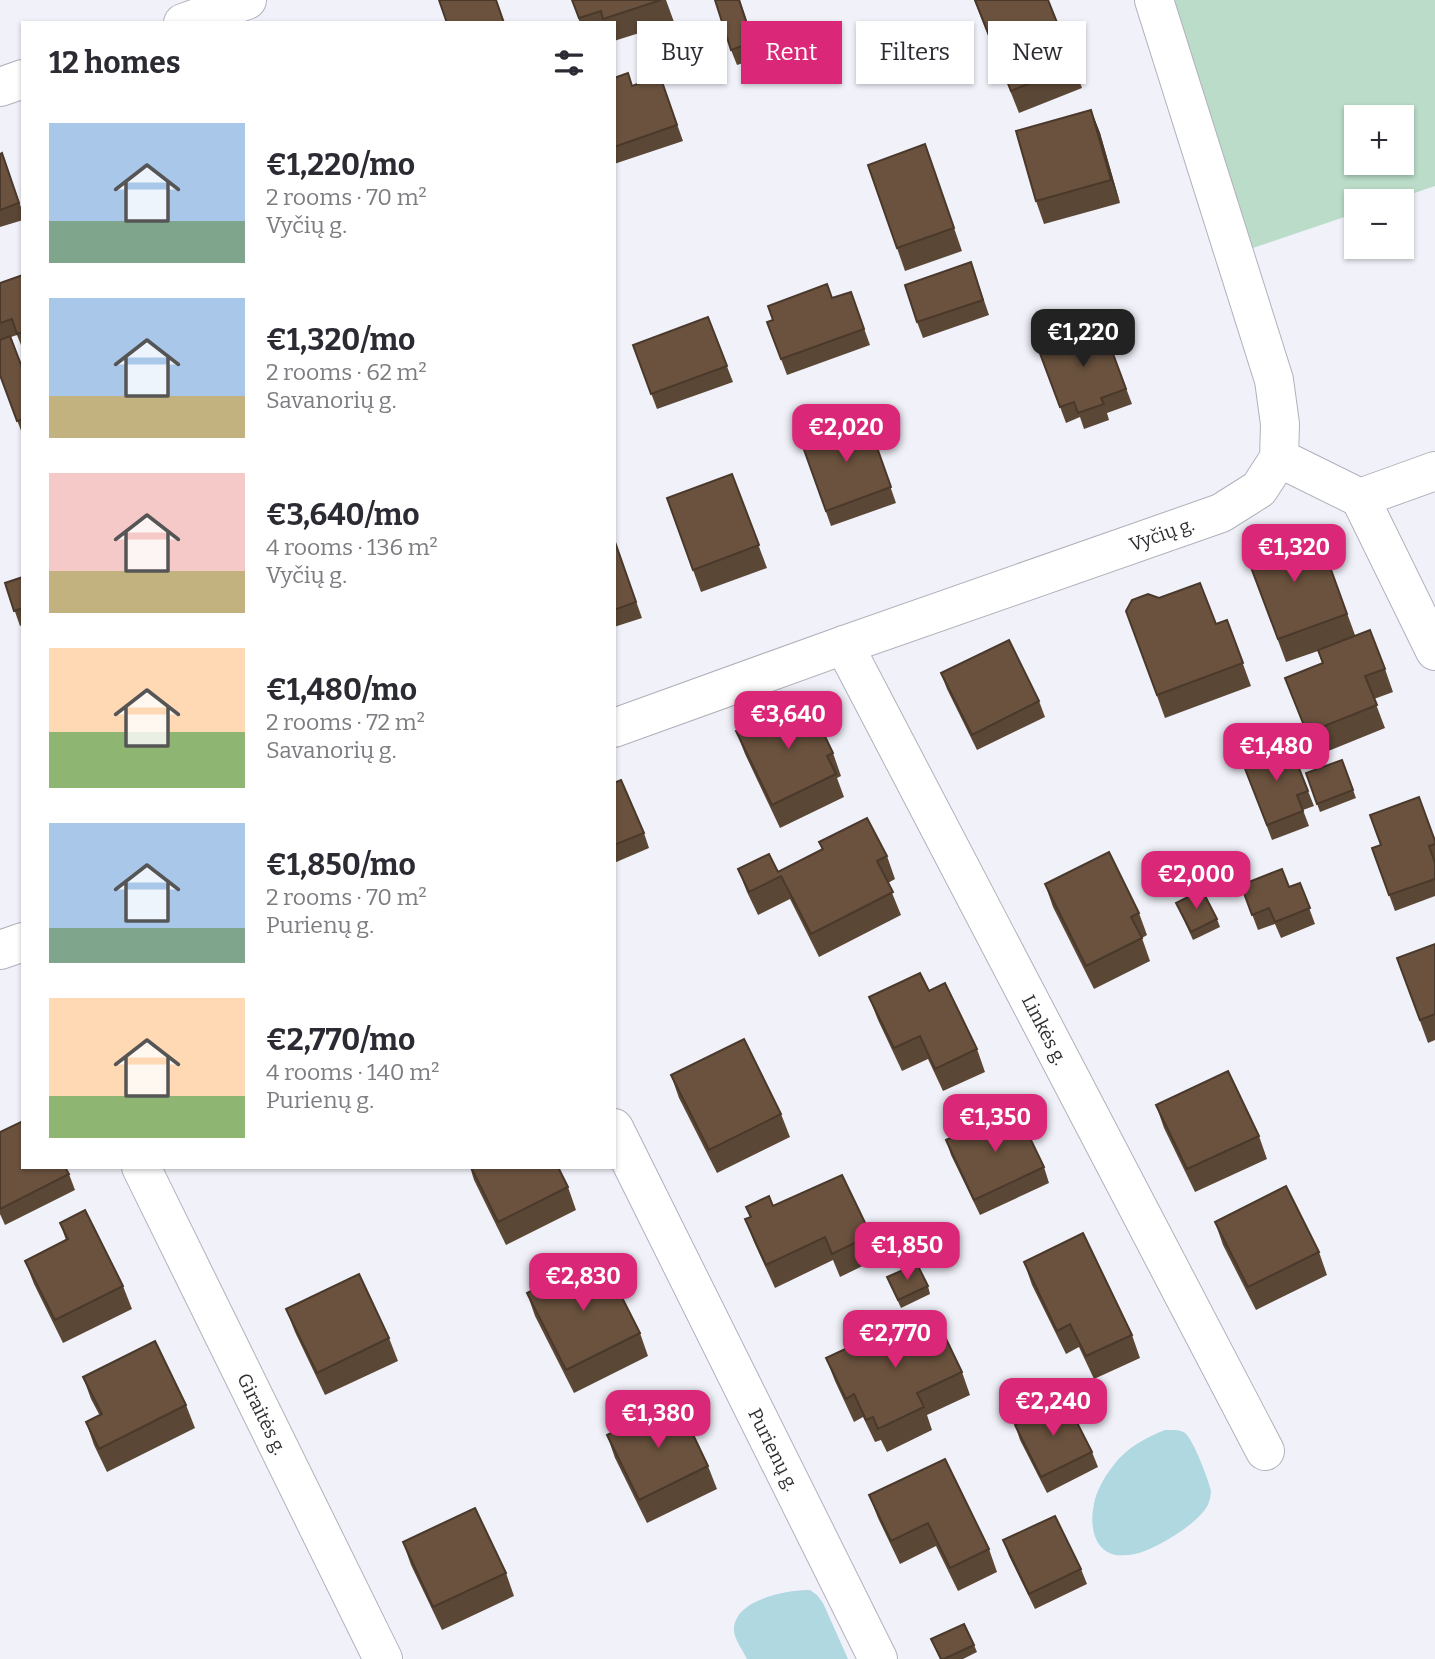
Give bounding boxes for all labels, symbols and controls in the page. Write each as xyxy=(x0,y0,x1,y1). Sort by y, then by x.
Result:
chip: Buy xyxy=(637,21,727,84)
chip: Rent xyxy=(741,21,842,84)
chip: Filters xyxy=(856,21,974,84)
chip: New xyxy=(988,21,1086,84)
icon: filters xyxy=(550,44,588,82)
text: 12 homes xyxy=(49,45,180,81)
map controls xyxy=(1344,105,1414,259)
button: + xyxy=(1344,105,1414,175)
text: €1,220/mo xyxy=(266,147,415,183)
icon: home xyxy=(105,151,189,235)
text: 2 rooms · 70 m² xyxy=(266,183,427,211)
button: − xyxy=(1344,189,1414,259)
text: Vyčių g. xyxy=(266,211,347,239)
pin: €1,220 xyxy=(1026,310,1140,369)
text: €1,220 xyxy=(1047,318,1119,346)
text: €1,320/mo xyxy=(266,322,415,358)
icon: home xyxy=(105,326,189,410)
text: 2 rooms · 62 m² xyxy=(266,358,427,386)
text: Savanorių g. xyxy=(266,386,397,414)
pin: €2,020 xyxy=(789,405,903,464)
text: €2,020 xyxy=(808,413,884,441)
text: €3,640/mo xyxy=(266,497,420,533)
icon: home xyxy=(105,501,189,585)
street label: Vyčių g. xyxy=(1126,512,1197,556)
pin: €1,320 xyxy=(1237,524,1351,584)
text: 4 rooms · 136 m² xyxy=(266,533,438,561)
text: €1,320 xyxy=(1258,533,1330,561)
text: Vyčių g. xyxy=(266,561,347,589)
text: €1,480/mo xyxy=(266,672,417,708)
icon: home xyxy=(105,676,189,760)
pin: €3,640 xyxy=(731,692,845,751)
text: €3,640 xyxy=(750,700,826,728)
text: 2 rooms · 72 m² xyxy=(266,708,425,736)
pin: €1,480 xyxy=(1219,724,1333,783)
text: €1,480 xyxy=(1239,732,1313,760)
text: Savanorių g. xyxy=(266,736,397,764)
text: €1,850/mo xyxy=(266,847,416,883)
icon: home xyxy=(105,851,189,935)
pin: €2,000 xyxy=(1139,852,1253,911)
text: €2,000 xyxy=(1157,860,1235,888)
text: 2 rooms · 70 m² xyxy=(266,883,427,911)
text: Purienų g. xyxy=(266,911,374,939)
street label: Linkės g. xyxy=(1017,991,1073,1069)
text: €2,770/mo xyxy=(266,1022,415,1058)
icon: home xyxy=(105,1026,189,1110)
text: 4 rooms · 140 m² xyxy=(266,1058,439,1086)
text: Purienų g. xyxy=(266,1086,374,1114)
pin: €1,350 xyxy=(938,1094,1052,1154)
text: €1,350 xyxy=(959,1103,1031,1131)
pin: €1,850 xyxy=(850,1222,964,1282)
text: €1,850 xyxy=(871,1231,943,1259)
pin: €2,830 xyxy=(526,1254,640,1313)
text: €2,830 xyxy=(545,1262,621,1290)
pin: €2,770 xyxy=(838,1310,952,1370)
text: €2,770 xyxy=(859,1319,931,1347)
street label: Giraitės g. xyxy=(233,1369,292,1458)
pin: €2,240 xyxy=(996,1378,1110,1438)
text: €2,240 xyxy=(1015,1387,1091,1415)
pin: €1,380 xyxy=(601,1390,715,1450)
text: €1,380 xyxy=(621,1399,695,1427)
street label: Purienų g. xyxy=(744,1404,804,1495)

